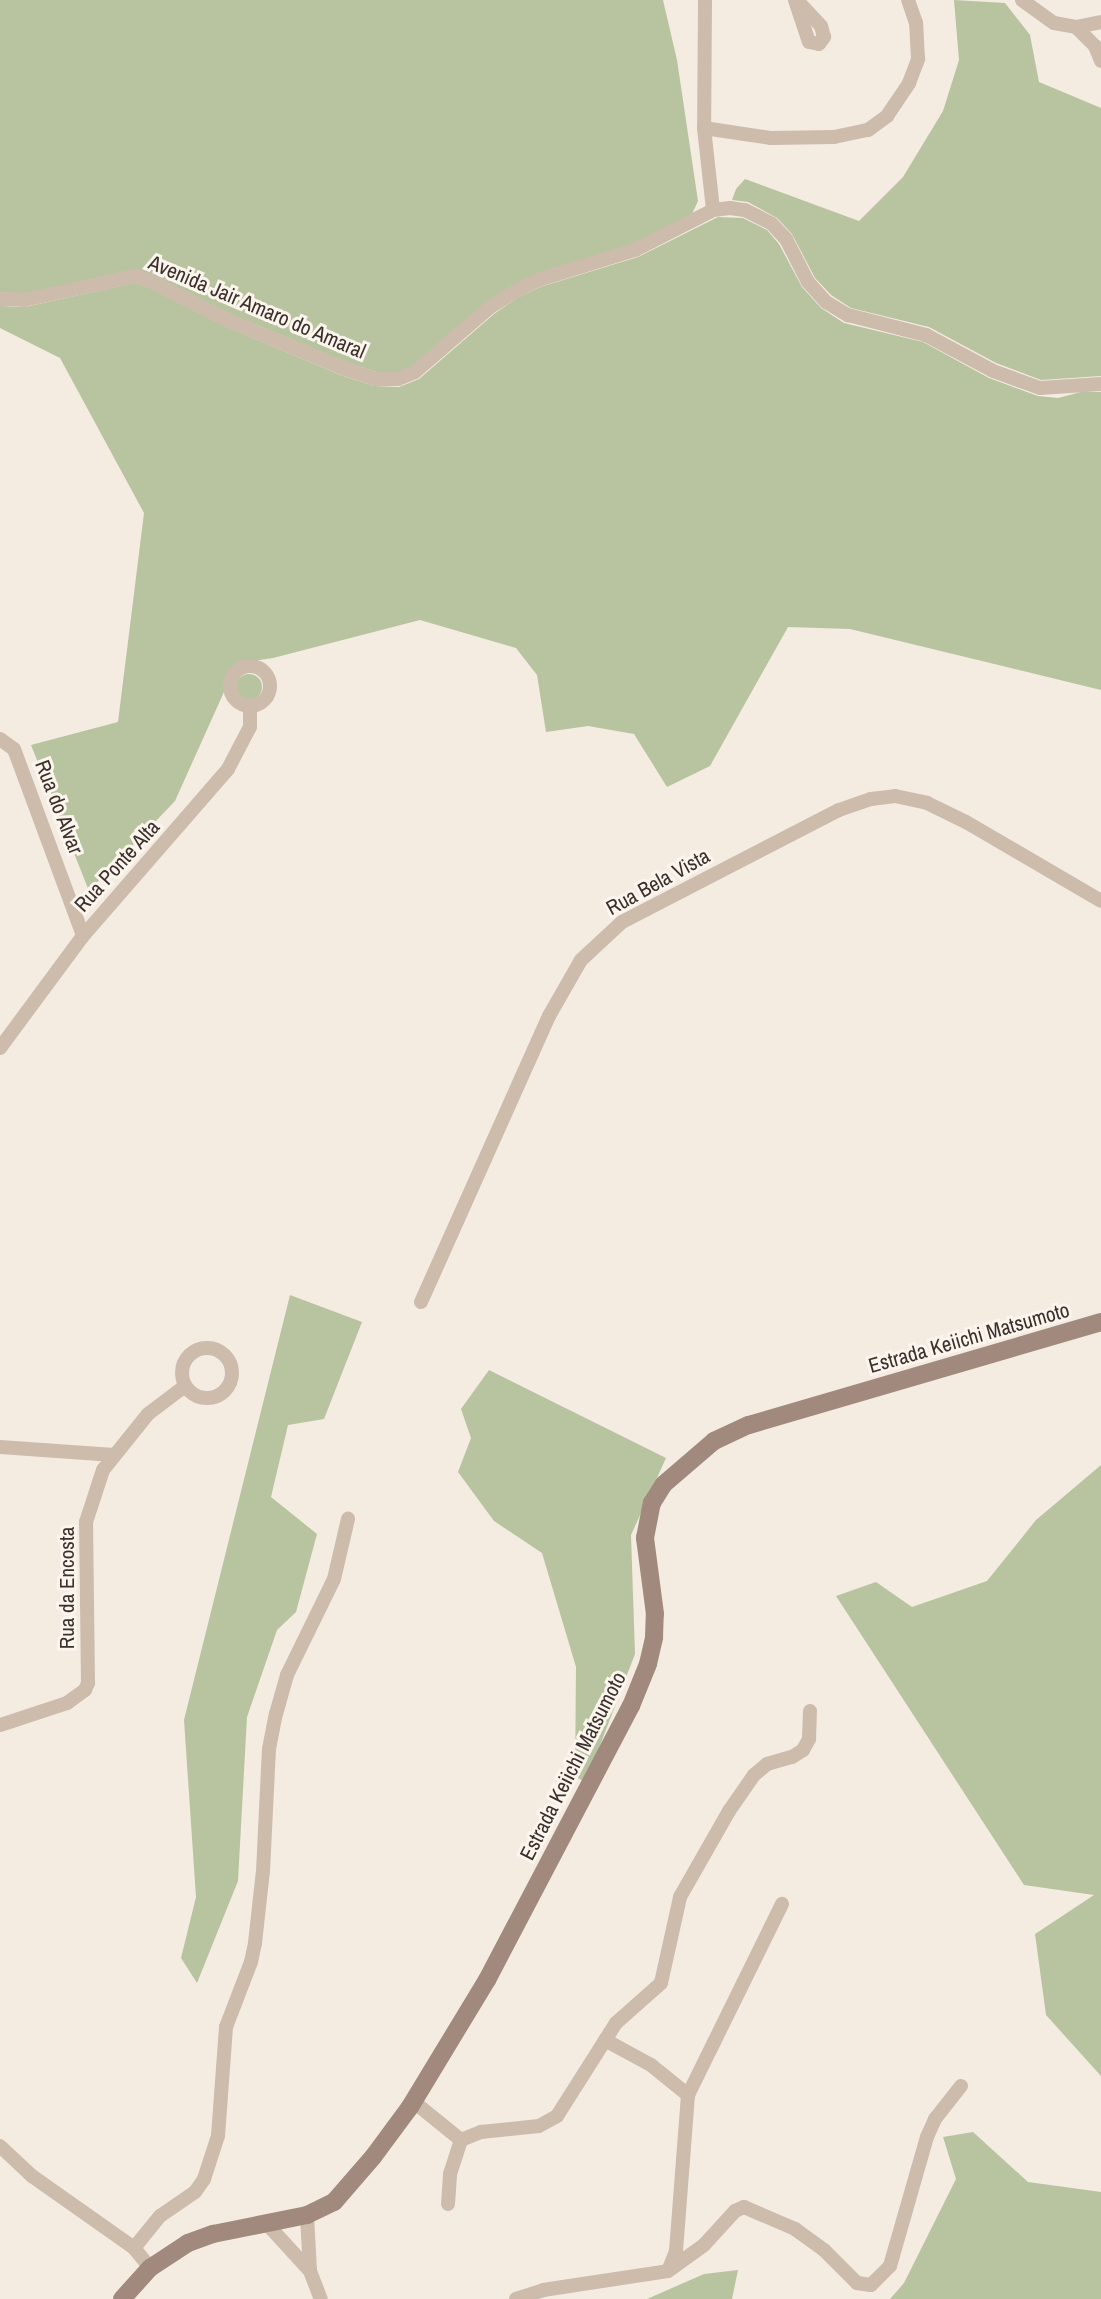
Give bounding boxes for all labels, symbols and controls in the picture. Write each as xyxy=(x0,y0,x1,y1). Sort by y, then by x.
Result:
street label: Avenida Jair Amaro do Amaral xyxy=(144,249,370,365)
street label: Rua do Alvar xyxy=(29,756,89,858)
street label: Rua Ponte Alta xyxy=(69,815,165,917)
street label: Rua Bela Vista xyxy=(602,843,714,921)
street label: Estrada Keiichi Matsumoto xyxy=(866,1297,1072,1379)
street label: Rua da Encosta xyxy=(54,1527,80,1649)
street label: Estrada Keiichi Matsumoto xyxy=(515,1668,631,1864)

